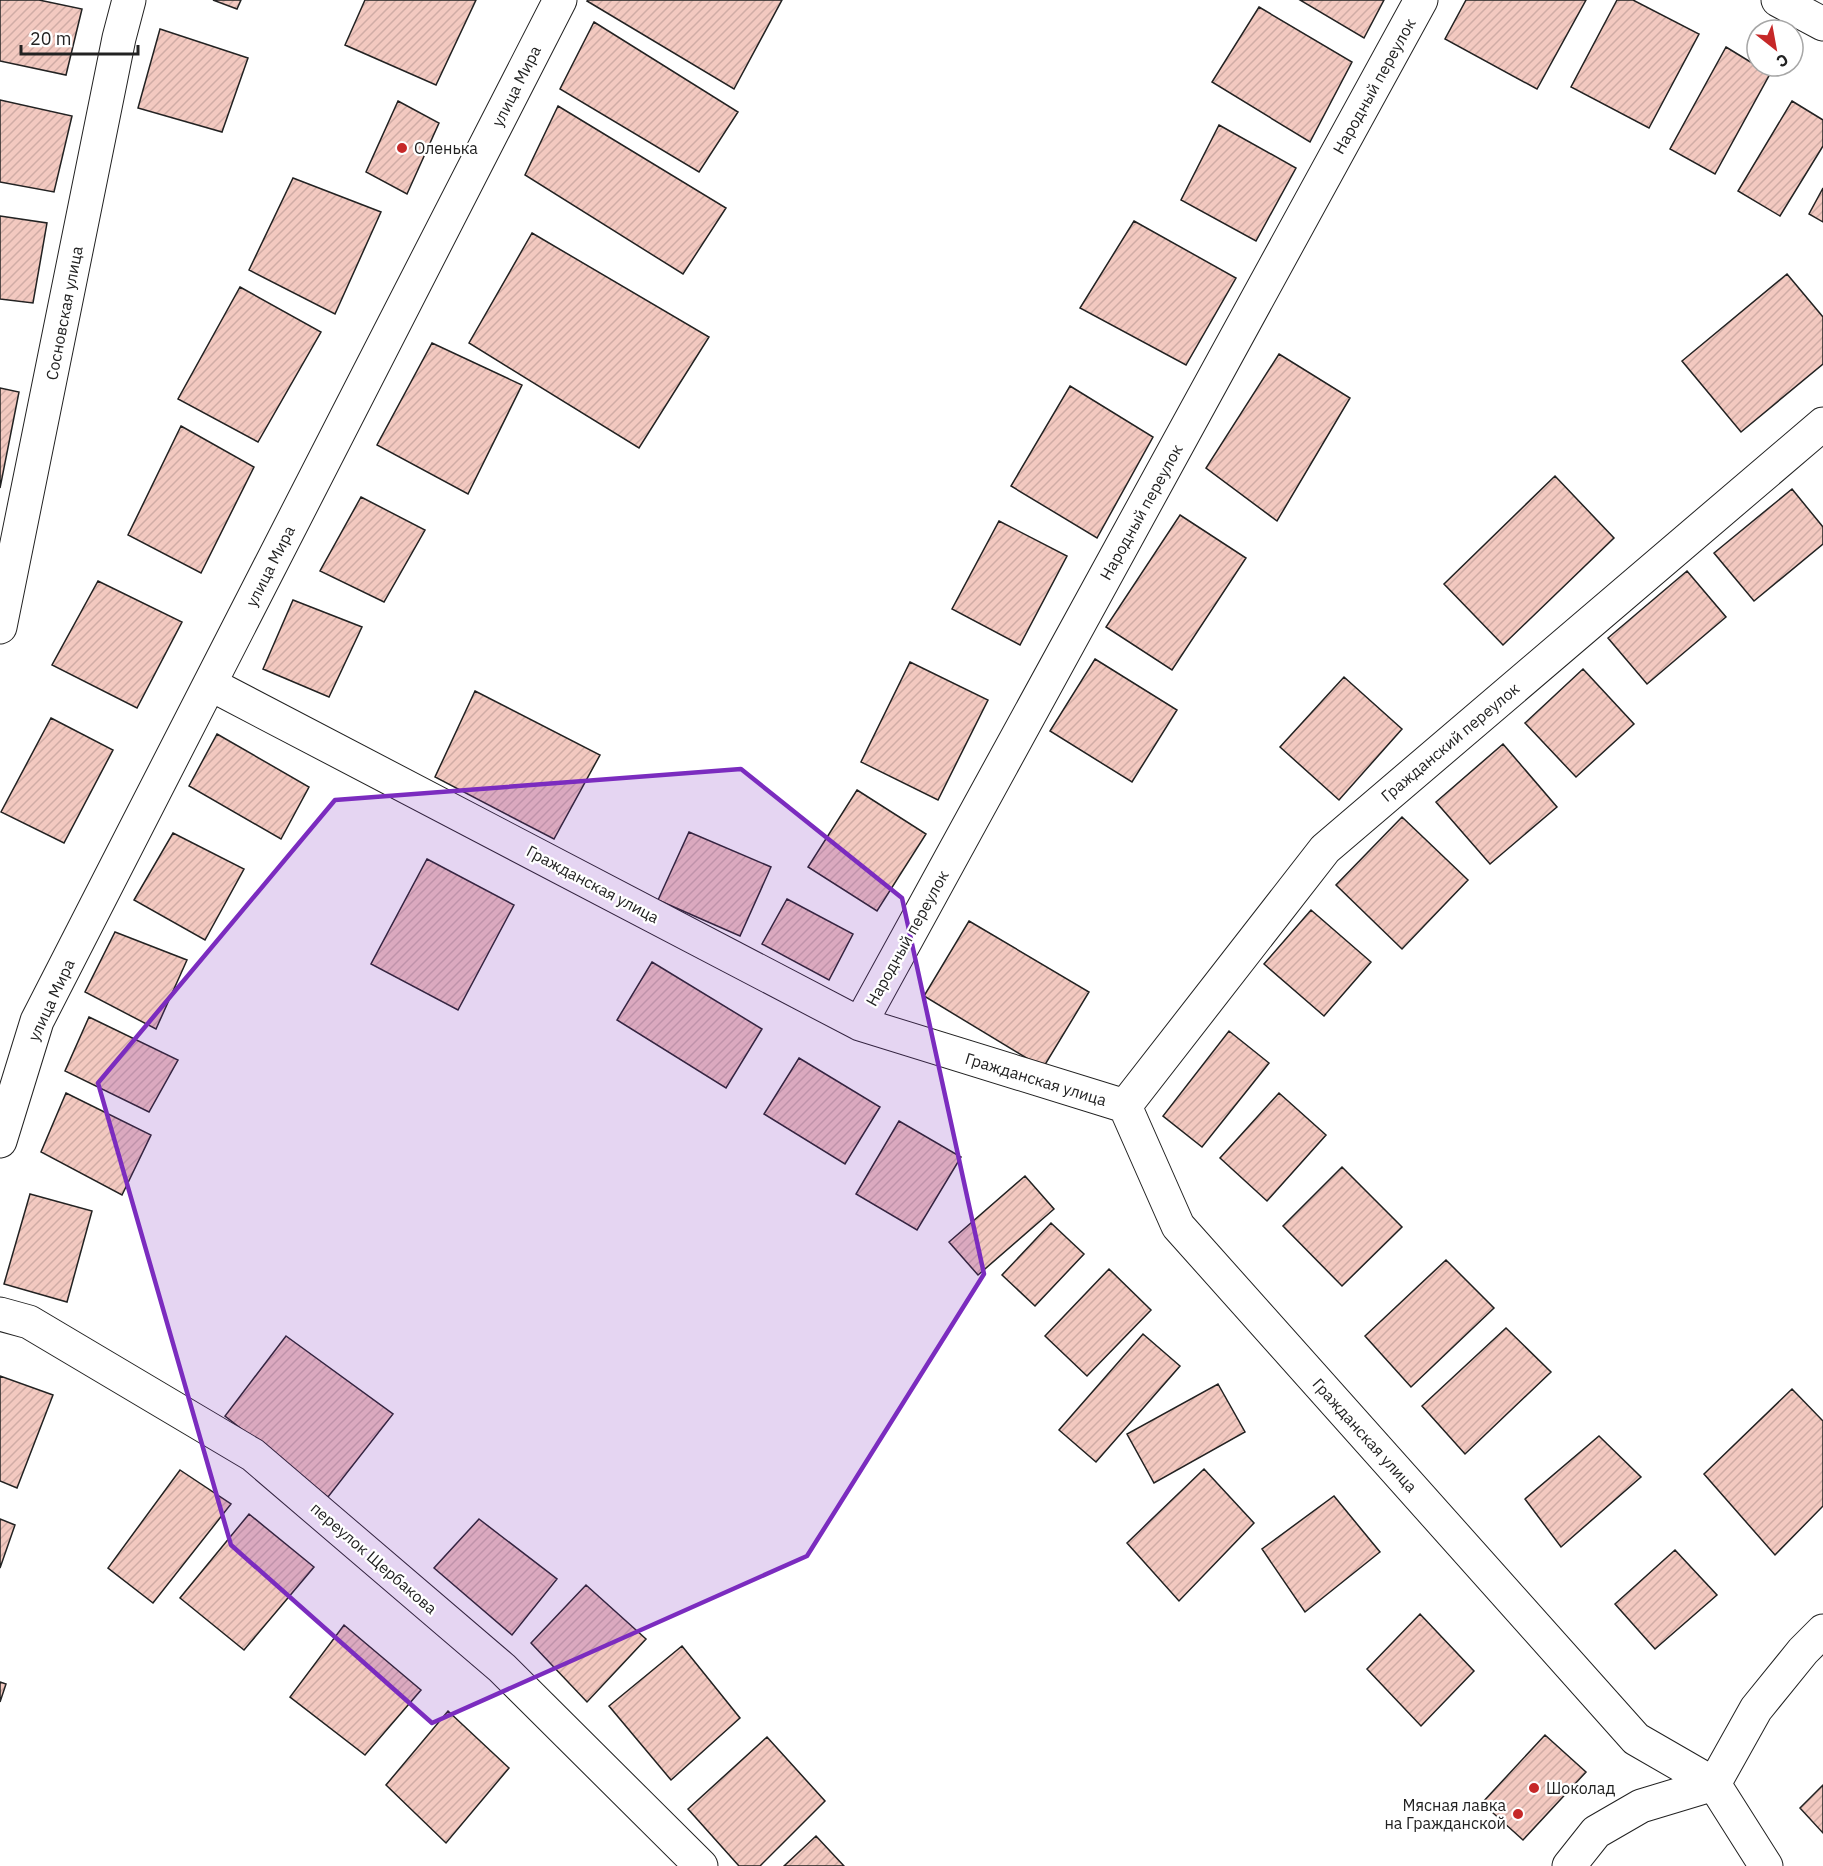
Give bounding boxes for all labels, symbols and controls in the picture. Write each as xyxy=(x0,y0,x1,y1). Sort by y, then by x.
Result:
street label: Народный переулок xyxy=(1328,14,1420,157)
scale bar xyxy=(21,18,138,56)
north arrow xyxy=(1745,18,1805,78)
text: 20 m xyxy=(30,27,72,50)
street label: улица Мира xyxy=(487,42,545,130)
text: С xyxy=(1773,50,1792,72)
place label: Оленька xyxy=(414,138,478,158)
marker: Оленька xyxy=(395,141,409,155)
street label: Сосновская улица xyxy=(41,244,87,382)
street label: Народный переулок xyxy=(1095,440,1187,583)
street label: улица Мира xyxy=(241,522,299,610)
street label: Гражданский переулок xyxy=(1377,678,1524,806)
street label: Гражданская улица xyxy=(523,841,663,928)
street label: Народный переулок xyxy=(861,866,953,1009)
street label: улица Мира xyxy=(23,955,79,1044)
street label: Гражданская улица xyxy=(963,1048,1110,1110)
street label: Гражданская улица xyxy=(1308,1374,1422,1497)
street label: переулок Щербакова xyxy=(307,1498,442,1619)
place label: Шоколад xyxy=(1546,1778,1616,1798)
marker: Шоколад xyxy=(1527,1781,1541,1795)
place label: Мясная лавка на Гражданской xyxy=(1384,1795,1506,1833)
marker: Мясная лавка на Гражданской xyxy=(1511,1807,1525,1821)

